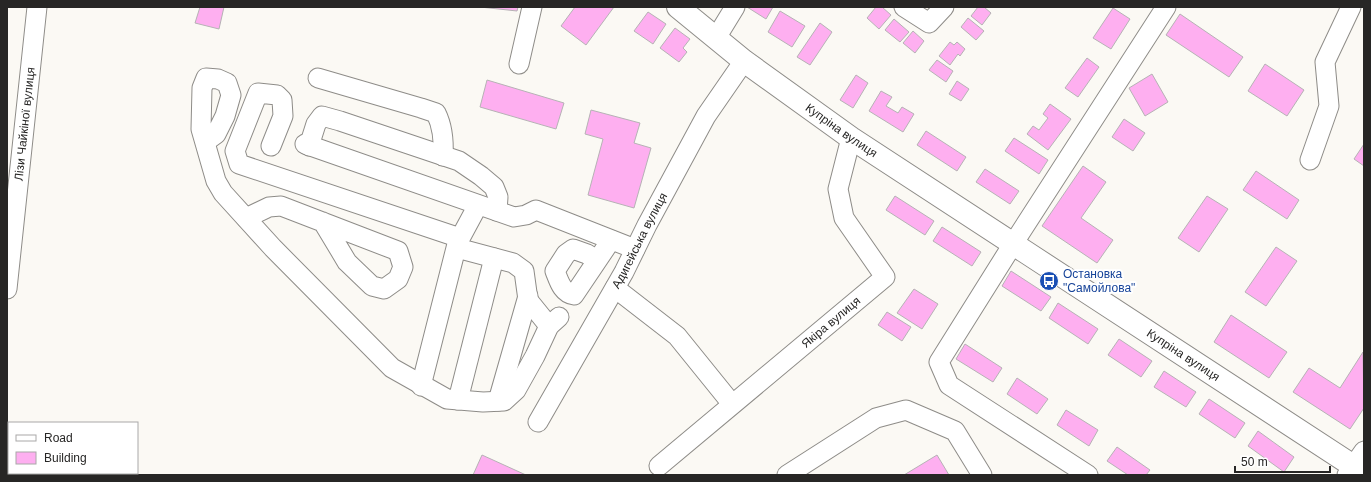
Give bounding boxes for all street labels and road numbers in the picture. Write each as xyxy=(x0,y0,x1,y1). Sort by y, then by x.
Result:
street label: Лізи Чайкіної вулиця xyxy=(12,66,38,182)
street label: Купріна вулиця xyxy=(803,101,880,160)
street label: Адигейська вулиця xyxy=(609,190,670,291)
street label: Якіра вулиця xyxy=(799,294,863,351)
street label: Купріна вулиця xyxy=(1144,326,1223,384)

